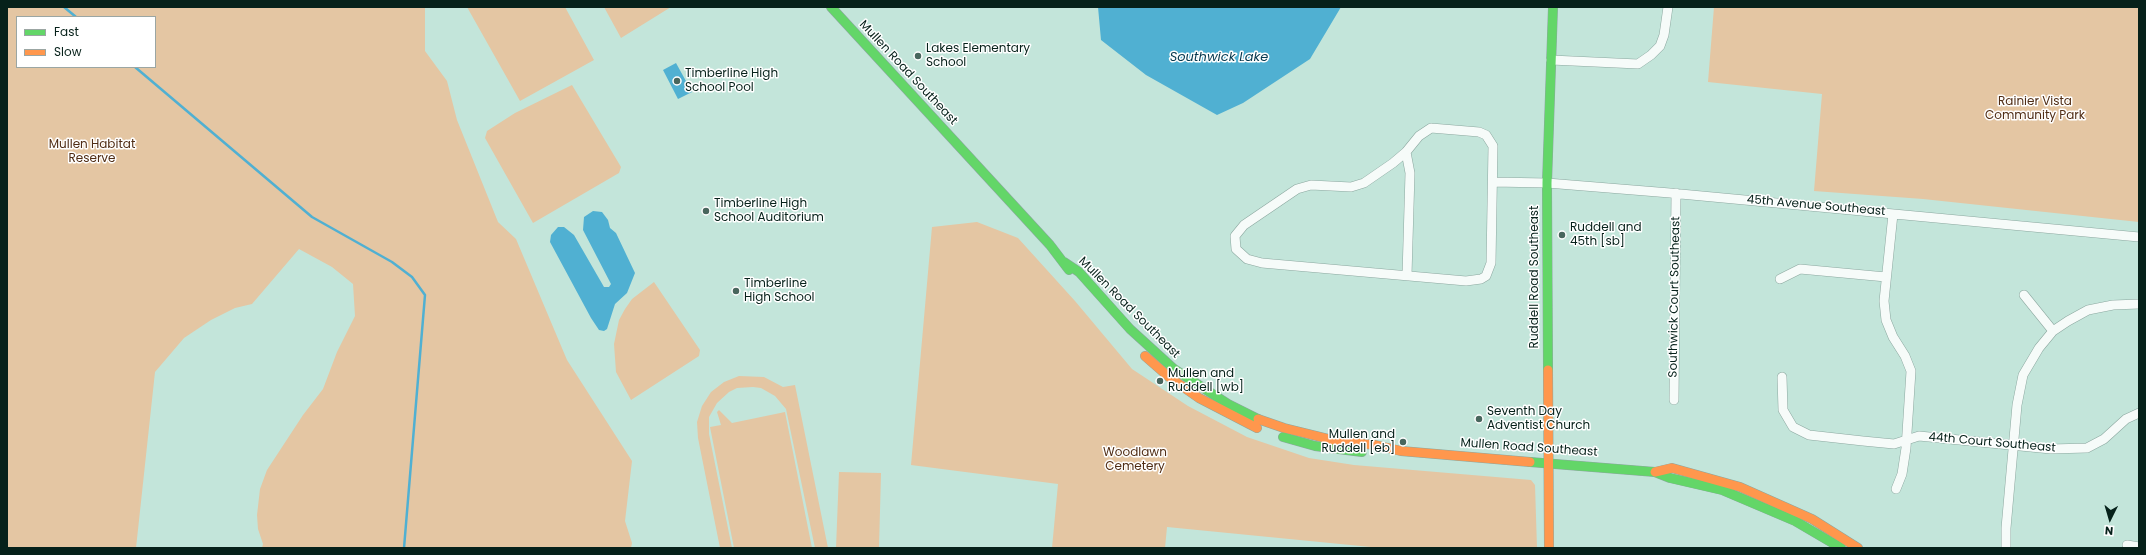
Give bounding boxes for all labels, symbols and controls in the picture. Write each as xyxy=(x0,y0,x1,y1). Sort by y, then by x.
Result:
legend xyxy=(16,16,156,68)
street label: Mullen Road Southeast xyxy=(856,18,960,128)
text: Fast xyxy=(54,23,79,40)
place label: Lakes Elementary School xyxy=(926,42,1030,70)
text: Slow xyxy=(54,43,82,60)
water label: Southwick Lake xyxy=(1170,50,1268,66)
marker: Lakes Elementary School xyxy=(913,51,923,61)
place label: Timberline High School Pool xyxy=(685,67,778,95)
marker: Timberline High School Pool xyxy=(672,76,682,86)
park label: Rainier Vista Community Park xyxy=(1985,95,2085,123)
park label: Mullen Habitat Reserve xyxy=(49,138,135,166)
street label: 45th Avenue Southeast xyxy=(1746,193,1886,219)
place label: Timberline High School Auditorium xyxy=(714,197,824,225)
marker: Timberline High School Auditorium xyxy=(701,206,711,216)
street label: Ruddell Road Southeast xyxy=(1528,206,1542,348)
street label: Southwick Court Southeast xyxy=(1666,216,1684,378)
place label: Ruddell and 45th [sb] xyxy=(1570,221,1642,249)
marker: Ruddell and 45th [sb] xyxy=(1557,230,1567,240)
street label: Mullen Road Southeast xyxy=(1075,254,1183,362)
place label: Timberline High School xyxy=(744,277,815,305)
marker: Timberline High School xyxy=(731,286,741,296)
place label: Mullen and Ruddell [wb] xyxy=(1168,367,1244,395)
marker: Mullen and Ruddell [wb] xyxy=(1155,376,1165,386)
place label: Seventh Day Adventist Church xyxy=(1487,405,1590,433)
marker: Seventh Day Adventist Church xyxy=(1474,414,1484,424)
place label: Mullen and Ruddell [eb] xyxy=(1322,428,1395,456)
street label: 44th Court Southeast xyxy=(1928,430,2056,456)
street label: Mullen Road Southeast xyxy=(1460,436,1598,460)
marker: Mullen and Ruddell [eb] xyxy=(1398,437,1408,447)
park label: Woodlawn Cemetery xyxy=(1103,446,1167,474)
north arrow xyxy=(2090,499,2130,539)
text: N xyxy=(2104,523,2114,539)

